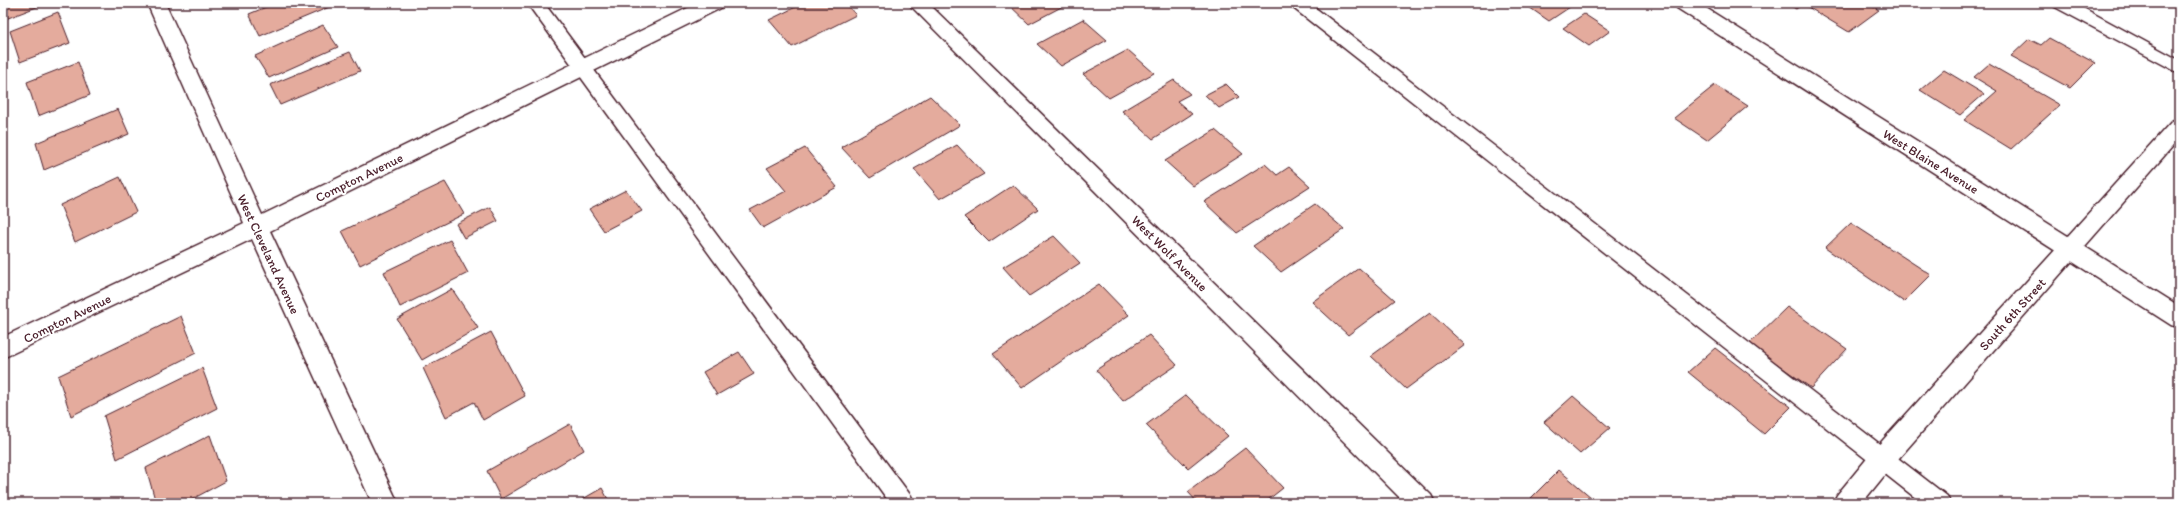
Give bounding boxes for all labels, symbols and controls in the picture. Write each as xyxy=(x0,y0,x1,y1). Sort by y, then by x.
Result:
street label: West Blaine Avenue xyxy=(1880,126,1981,197)
street label: Compton Avenue xyxy=(313,150,405,205)
street label: West Cleveland Avenue xyxy=(234,192,303,316)
street label: West Wolf Avenue xyxy=(1129,212,1211,294)
street label: South 6th Street xyxy=(1976,275,2049,353)
street label: Compton Avenue xyxy=(21,291,113,346)

